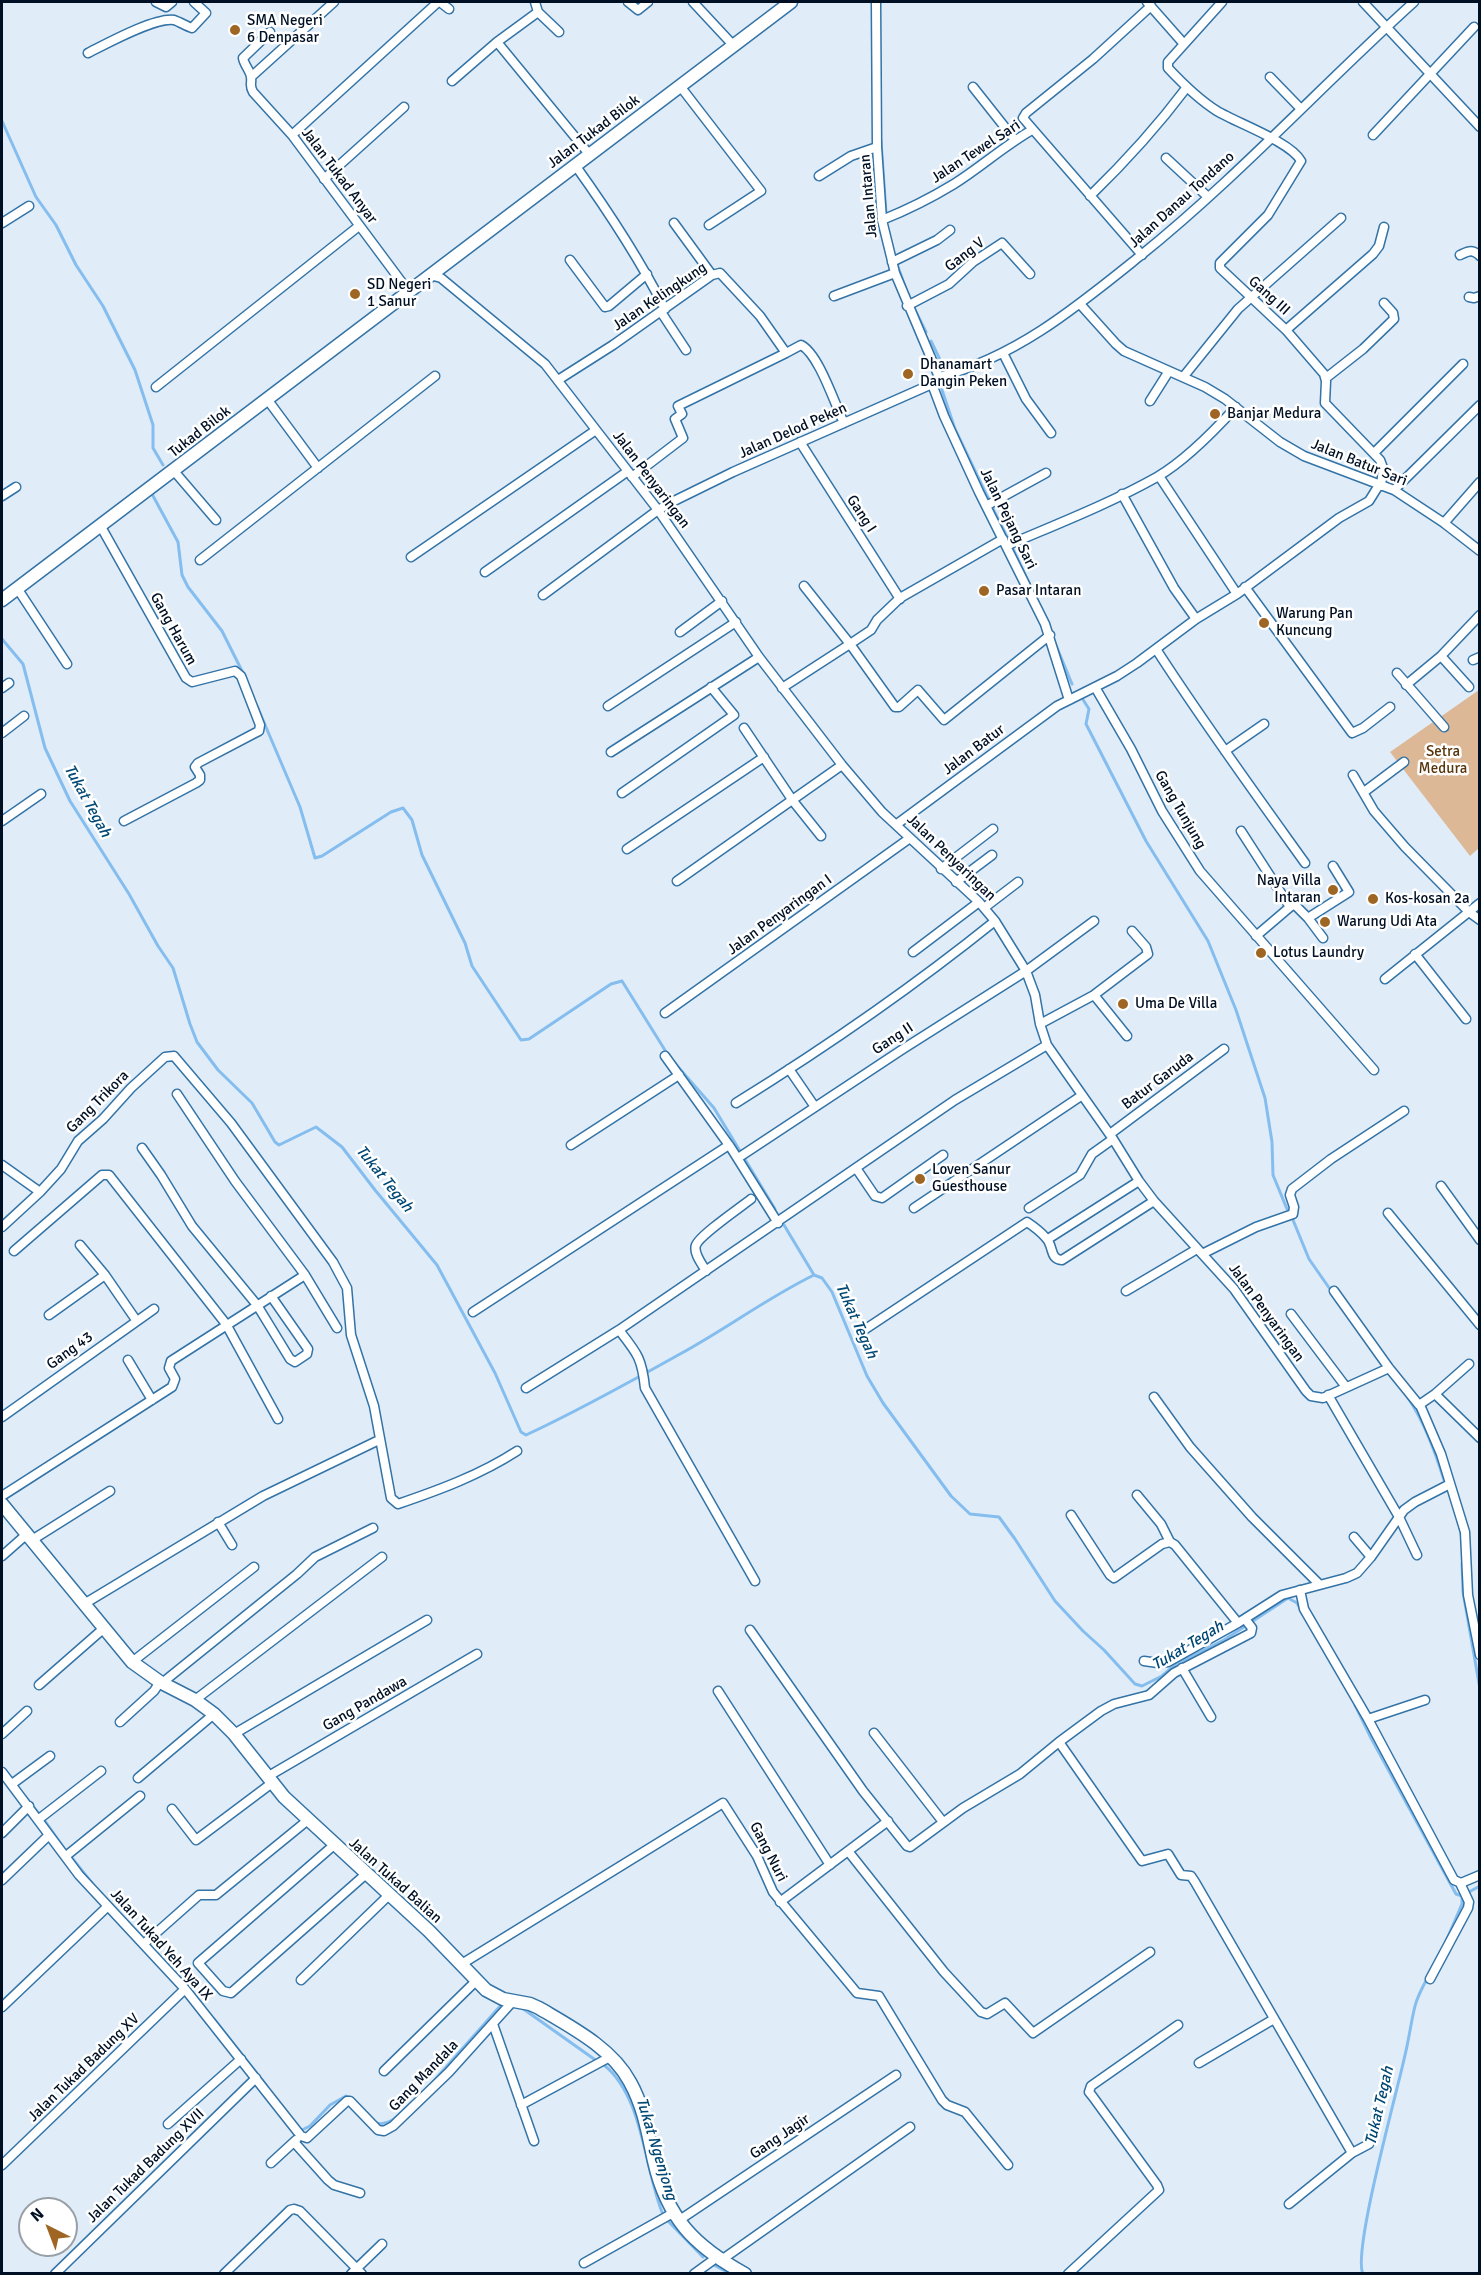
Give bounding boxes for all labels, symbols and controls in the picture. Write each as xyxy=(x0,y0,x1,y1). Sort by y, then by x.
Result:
place label: SMA Negeri 6 Denpasar xyxy=(247,12,323,47)
marker: SMA Negeri 6 Denpasar xyxy=(228,23,242,37)
street label: Jalan Tukad Bilok xyxy=(544,91,644,173)
street label: Jalan Tewel Sari xyxy=(928,117,1024,187)
street label: Jalan Tukad Anyar xyxy=(297,125,381,227)
street label: Jalan Danau Tondano xyxy=(1126,148,1238,252)
street label: Jalan Intaran xyxy=(856,153,882,239)
street label: Gang V xyxy=(942,234,988,276)
street label: Jalan Kelingkung xyxy=(609,259,711,335)
street label: Gang III xyxy=(1244,273,1294,319)
place label: SD Negeri 1 Sanur xyxy=(367,276,431,311)
marker: SD Negeri 1 Sanur xyxy=(348,287,362,301)
place label: Dhanamart Dangin Peken xyxy=(920,356,1007,391)
marker: Dhanamart Dangin Peken xyxy=(901,367,915,381)
street label: Jalan Delod Peken xyxy=(736,399,850,463)
street label: Tukad Bilok xyxy=(166,402,234,462)
place label: Banjar Medura xyxy=(1227,405,1321,423)
marker: Banjar Medura xyxy=(1208,407,1222,421)
street label: Jalan Penyaringan xyxy=(609,428,693,532)
street label: Jalan Batur Sari xyxy=(1308,436,1410,490)
street label: Jalan Pejang Sari xyxy=(976,466,1040,572)
street label: Gang I xyxy=(842,492,880,536)
place label: Pasar Intaran xyxy=(996,582,1081,600)
marker: Pasar Intaran xyxy=(977,584,991,598)
street label: Gang Harum xyxy=(146,590,200,668)
place label: Warung Pan Kuncung xyxy=(1276,605,1353,640)
marker: Warung Pan Kuncung xyxy=(1257,616,1271,630)
street label: Jalan Batur xyxy=(939,721,1009,779)
park label: Setra Medura xyxy=(1419,743,1467,778)
water label: Tukat Tegah xyxy=(59,761,115,841)
street label: Gang Tunjung xyxy=(1150,768,1210,852)
street label: Jalan Penyaringan xyxy=(903,811,999,905)
street label: Jalan Penyaringan I xyxy=(724,871,836,959)
place label: Naya Villa Intaran xyxy=(1257,872,1321,907)
marker: Naya Villa Intaran xyxy=(1326,883,1340,897)
place label: Kos-kosan 2a xyxy=(1385,890,1470,908)
marker: Kos-kosan 2a xyxy=(1366,892,1380,906)
place label: Warung Udi Ata xyxy=(1337,913,1437,931)
marker: Warung Udi Ata xyxy=(1318,915,1332,929)
place label: Lotus Laundry xyxy=(1273,944,1364,962)
marker: Lotus Laundry xyxy=(1254,946,1268,960)
place label: Uma De Villa xyxy=(1135,995,1217,1013)
marker: Uma De Villa xyxy=(1116,997,1130,1011)
street label: Gang II xyxy=(869,1019,917,1059)
street label: Batur Garuda xyxy=(1119,1048,1197,1114)
street label: Gang Trikora xyxy=(63,1067,133,1137)
water label: Tukat Tegah xyxy=(351,1142,417,1216)
place label: Loven Sanur Guesthouse xyxy=(932,1161,1011,1196)
marker: Loven Sanur Guesthouse xyxy=(913,1172,927,1186)
street label: Jalan Penyaringan xyxy=(1224,1260,1308,1366)
water label: Tukat Tegah xyxy=(831,1280,881,1362)
street label: Gang 43 xyxy=(43,1328,97,1374)
water label: Tukat Tegah xyxy=(1149,1617,1227,1675)
street label: Gang Pandawa xyxy=(320,1673,410,1735)
street label: Gang Nuri xyxy=(745,1819,791,1885)
street label: Jalan Tukad Balian xyxy=(345,1835,445,1927)
street label: Jalan Tukad Yeh Aya IX xyxy=(106,1886,216,2004)
street label: Jalan Tukad Badung XV xyxy=(25,2010,143,2126)
street label: Gang Mandala xyxy=(386,2037,462,2115)
water label: Tukat Tegah xyxy=(1362,2065,1398,2147)
water label: Tukat Ngenjong xyxy=(631,2095,681,2203)
street label: Jalan Tukad Badung XVII xyxy=(83,2105,209,2227)
street label: Gang Jagir xyxy=(747,2111,813,2163)
north arrow xyxy=(18,2197,78,2257)
text: N xyxy=(26,2204,48,2226)

